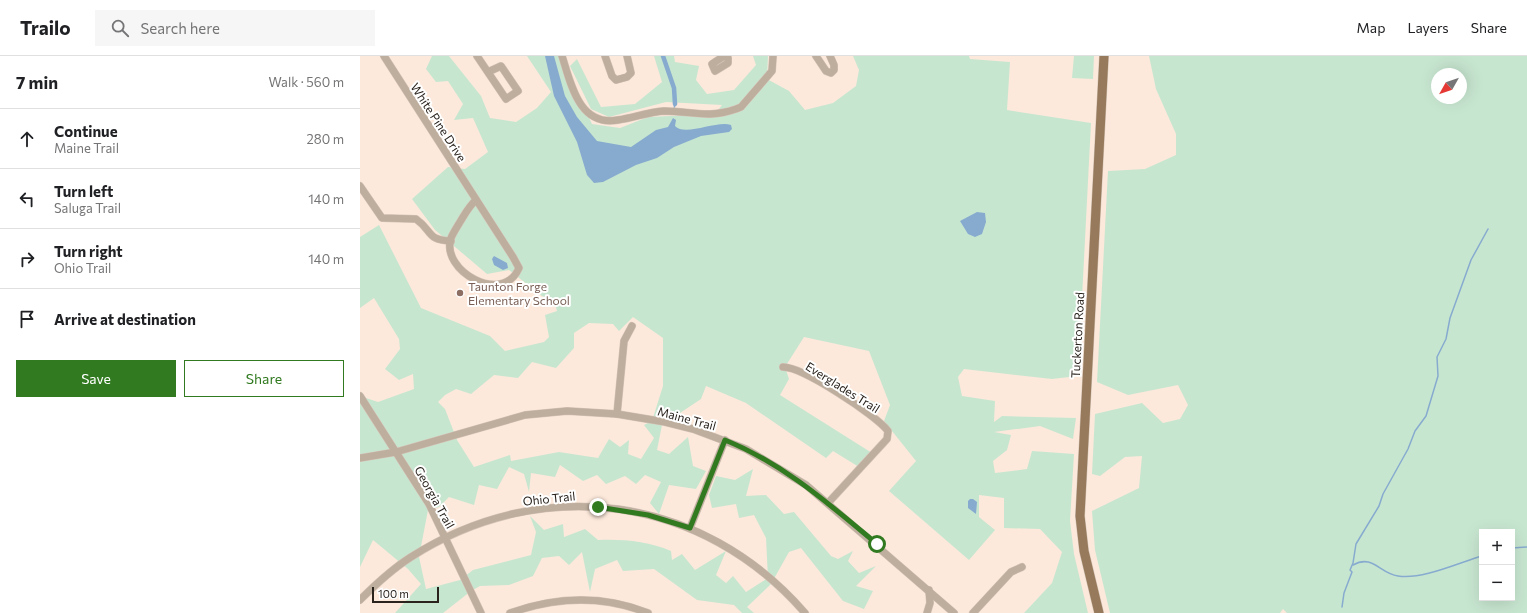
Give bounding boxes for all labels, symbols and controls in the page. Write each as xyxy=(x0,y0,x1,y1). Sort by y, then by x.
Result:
search box xyxy=(95,10,375,46)
text: Trailo xyxy=(20,16,71,39)
icon: search xyxy=(109,17,131,39)
text: Search here xyxy=(141,19,220,37)
text: Map xyxy=(1357,19,1385,36)
text: Layers xyxy=(1407,19,1449,36)
text: Share xyxy=(1471,19,1507,36)
north arrow xyxy=(1431,68,1467,104)
text: 7 min xyxy=(16,72,58,93)
text: Walk · 560 m xyxy=(269,74,344,90)
street label: White Pine Drive xyxy=(408,80,470,164)
text: Continue xyxy=(54,122,118,140)
icon: ahead xyxy=(16,128,38,150)
text: 280 m xyxy=(307,131,344,147)
text: Maine Trail xyxy=(54,140,119,156)
text: Turn left xyxy=(54,182,113,200)
icon: left xyxy=(16,188,38,210)
text: 140 m xyxy=(308,191,344,207)
text: Saluga Trail xyxy=(54,200,121,216)
text: Turn right xyxy=(54,242,123,260)
icon: right xyxy=(16,248,38,270)
text: 140 m xyxy=(308,251,344,267)
text: Ohio Trail xyxy=(54,260,111,276)
place label: Taunton Forge Elementary School xyxy=(468,279,570,307)
marker: Taunton Forge Elementary School xyxy=(455,288,465,298)
street label: Tuckerton Road xyxy=(1068,292,1086,378)
icon: arrive xyxy=(16,308,38,330)
text: Arrive at destination xyxy=(54,310,196,328)
street label: Everglades Trail xyxy=(803,359,883,415)
button: Save xyxy=(16,360,176,397)
button: Share xyxy=(184,360,344,397)
street label: Maine Trail xyxy=(656,403,718,433)
street label: Georgia Trail xyxy=(412,463,458,531)
street label: Ohio Trail xyxy=(522,488,576,508)
route end xyxy=(589,498,607,516)
map controls xyxy=(1479,529,1515,601)
button: + xyxy=(1479,529,1515,565)
route start xyxy=(868,535,886,553)
button: − xyxy=(1479,565,1515,601)
scale bar xyxy=(372,585,439,604)
text: 100 m xyxy=(378,587,409,600)

